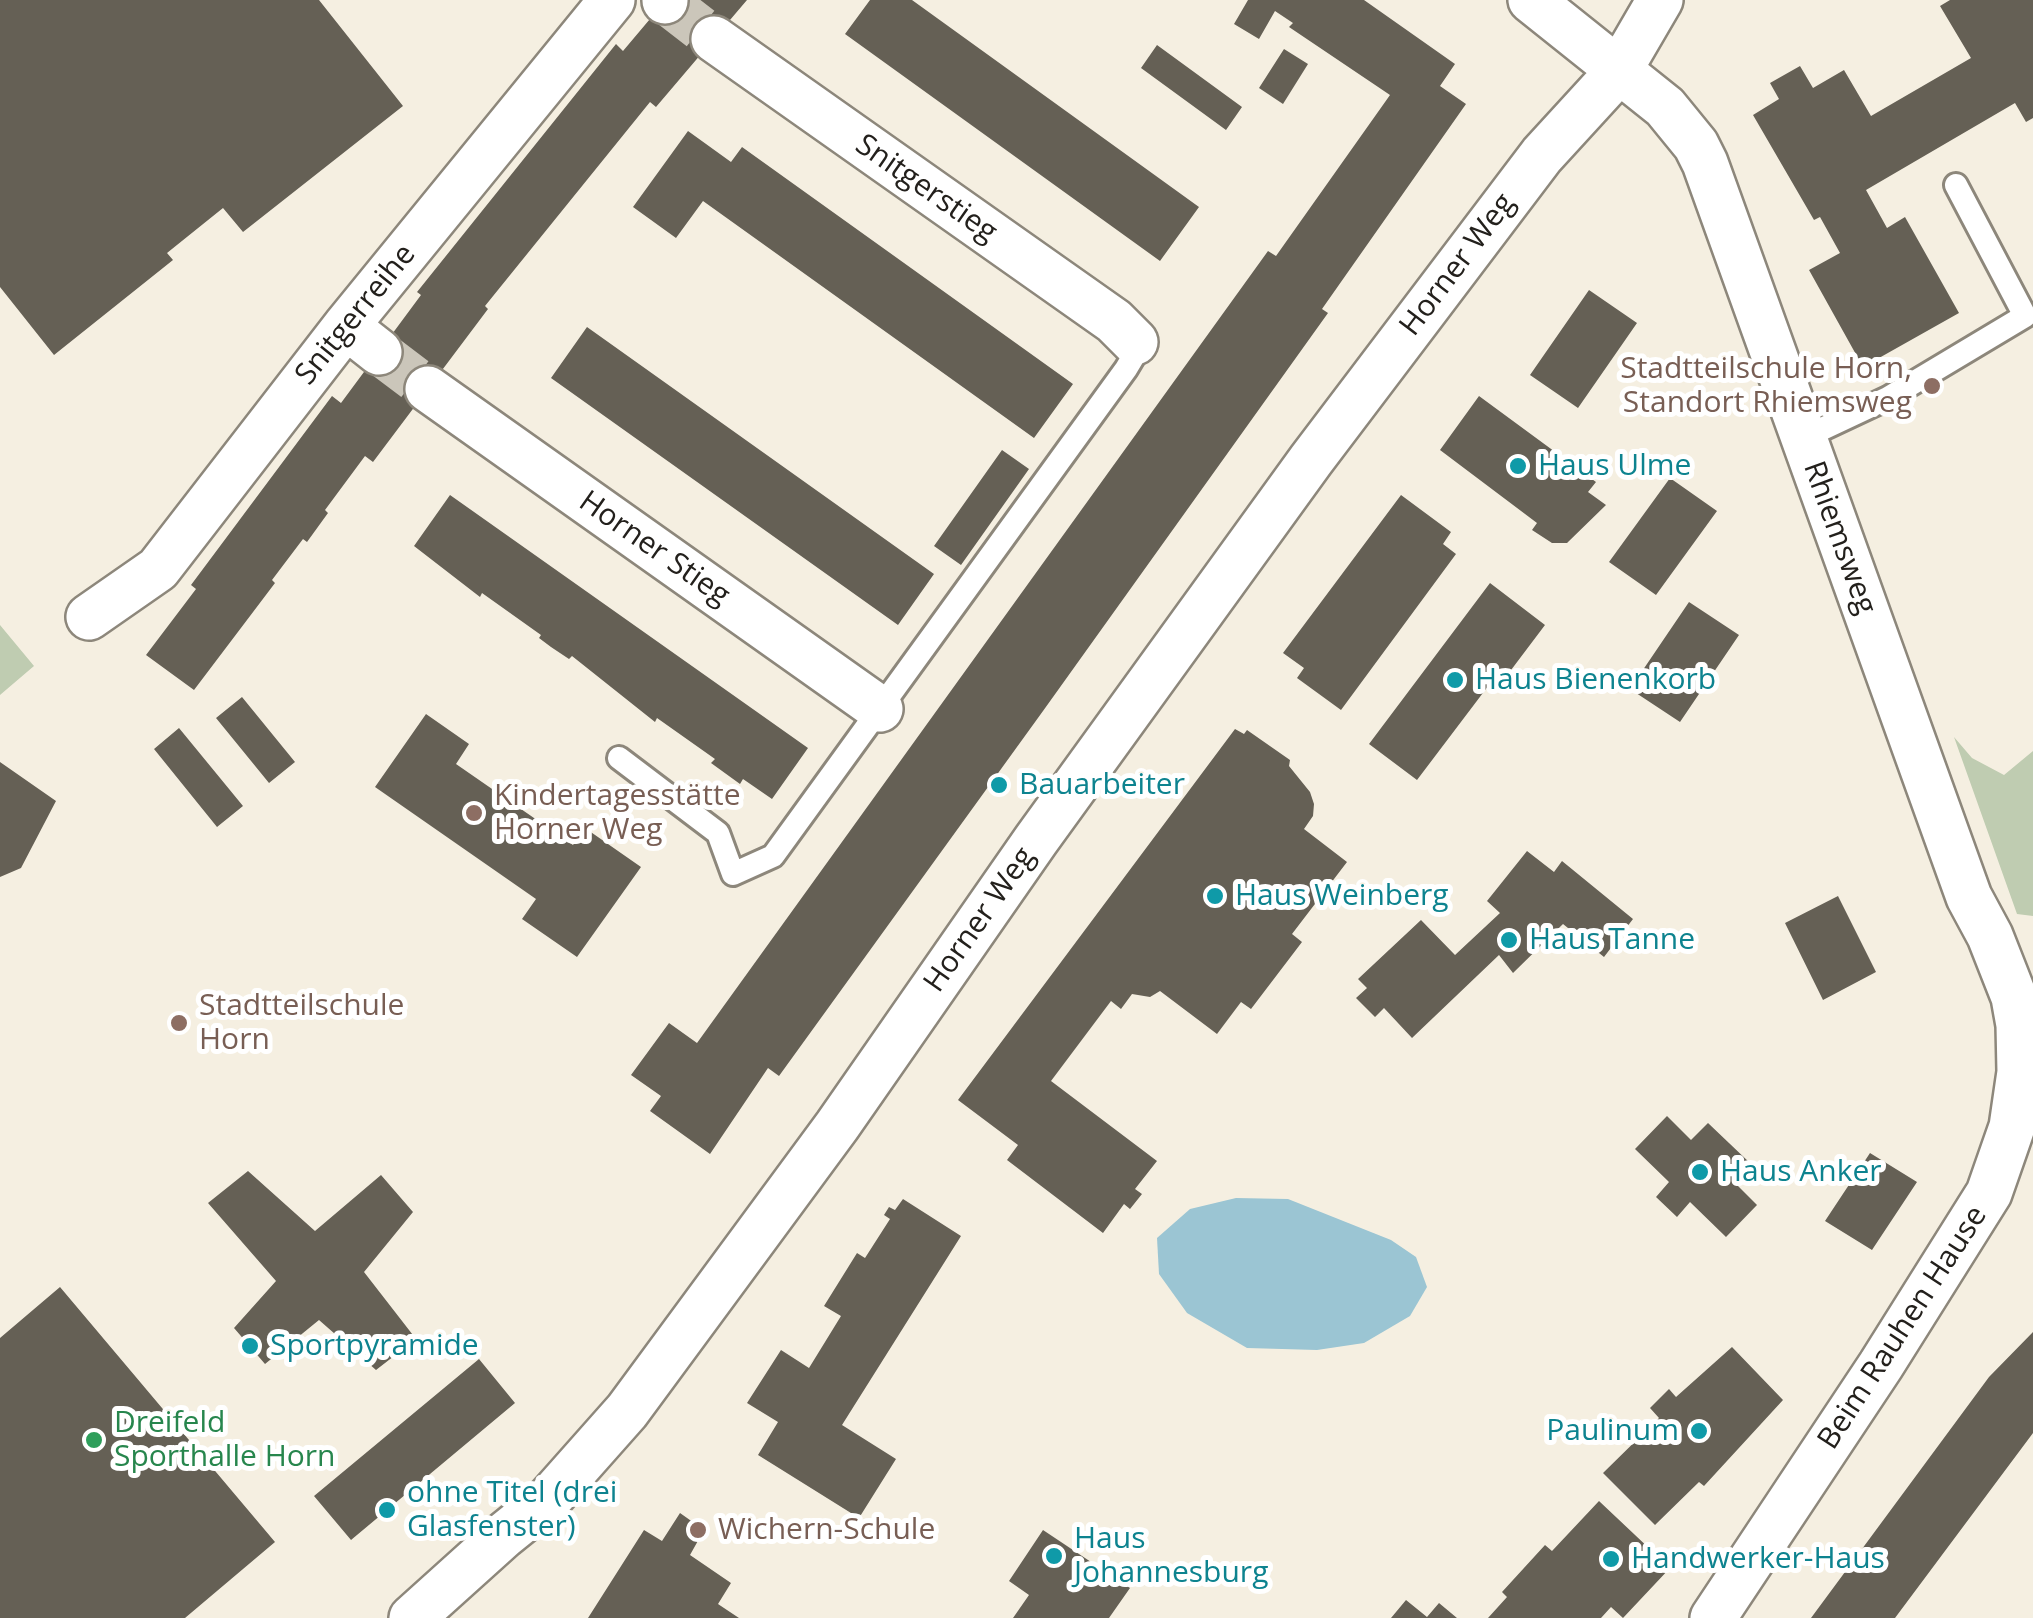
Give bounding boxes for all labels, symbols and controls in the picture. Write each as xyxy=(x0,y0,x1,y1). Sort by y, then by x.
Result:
street label: Snitgerstieg xyxy=(848,127,1004,251)
street label: Horner Weg xyxy=(1393,187,1523,343)
street label: Snitgerreihe xyxy=(288,237,424,393)
place label: Stadtteilschule Horn, Standort Rhiemsweg xyxy=(1620,351,1912,422)
marker: Stadtteilschule Horn, Standort Rhiemsweg xyxy=(1921,375,1943,397)
place label: Haus Ulme xyxy=(1538,448,1691,484)
marker: Haus Ulme xyxy=(1507,455,1529,477)
street label: Rhiemsweg xyxy=(1795,457,1883,619)
street label: Horner Stieg xyxy=(572,484,736,614)
place label: Haus Bienenkorb xyxy=(1475,662,1716,698)
marker: Haus Bienenkorb xyxy=(1444,669,1466,691)
place label: Bauarbeiter xyxy=(1019,767,1185,803)
marker: Bauarbeiter xyxy=(988,774,1010,796)
place label: Kindertagesstätte Horner Weg xyxy=(494,778,740,848)
marker: Kindertagesstätte Horner Weg xyxy=(463,802,485,824)
street label: Horner Weg xyxy=(917,841,1043,999)
place label: Haus Weinberg xyxy=(1235,878,1449,914)
marker: Haus Weinberg xyxy=(1204,885,1226,907)
place label: Haus Tanne xyxy=(1529,922,1695,958)
marker: Haus Tanne xyxy=(1498,929,1520,951)
place label: Stadtteilschule Horn xyxy=(199,988,404,1058)
marker: Stadtteilschule Horn xyxy=(168,1012,190,1034)
place label: Haus Anker xyxy=(1720,1154,1882,1190)
marker: Haus Anker xyxy=(1689,1161,1711,1183)
street label: Beim Rauhen Hause xyxy=(1811,1200,1995,1456)
place label: Sportpyramide xyxy=(270,1328,479,1364)
marker: Sportpyramide xyxy=(239,1335,261,1357)
place label: Dreifeld Sporthalle Horn xyxy=(114,1405,335,1476)
place label: Paulinum xyxy=(1546,1413,1679,1449)
marker: Paulinum xyxy=(1688,1420,1710,1442)
marker: Dreifeld Sporthalle Horn xyxy=(83,1429,105,1451)
place label: ohne Titel (drei Glasfenster) xyxy=(407,1475,617,1546)
marker: ohne Titel (drei Glasfenster) xyxy=(376,1499,398,1521)
place label: Wichern-Schule xyxy=(718,1512,935,1548)
marker: Wichern-Schule xyxy=(687,1519,709,1541)
place label: Haus Johannesburg xyxy=(1074,1521,1268,1592)
place label: Handwerker-Haus xyxy=(1631,1541,1885,1577)
marker: Haus Johannesburg xyxy=(1043,1545,1065,1567)
marker: Handwerker-Haus xyxy=(1600,1548,1622,1570)

